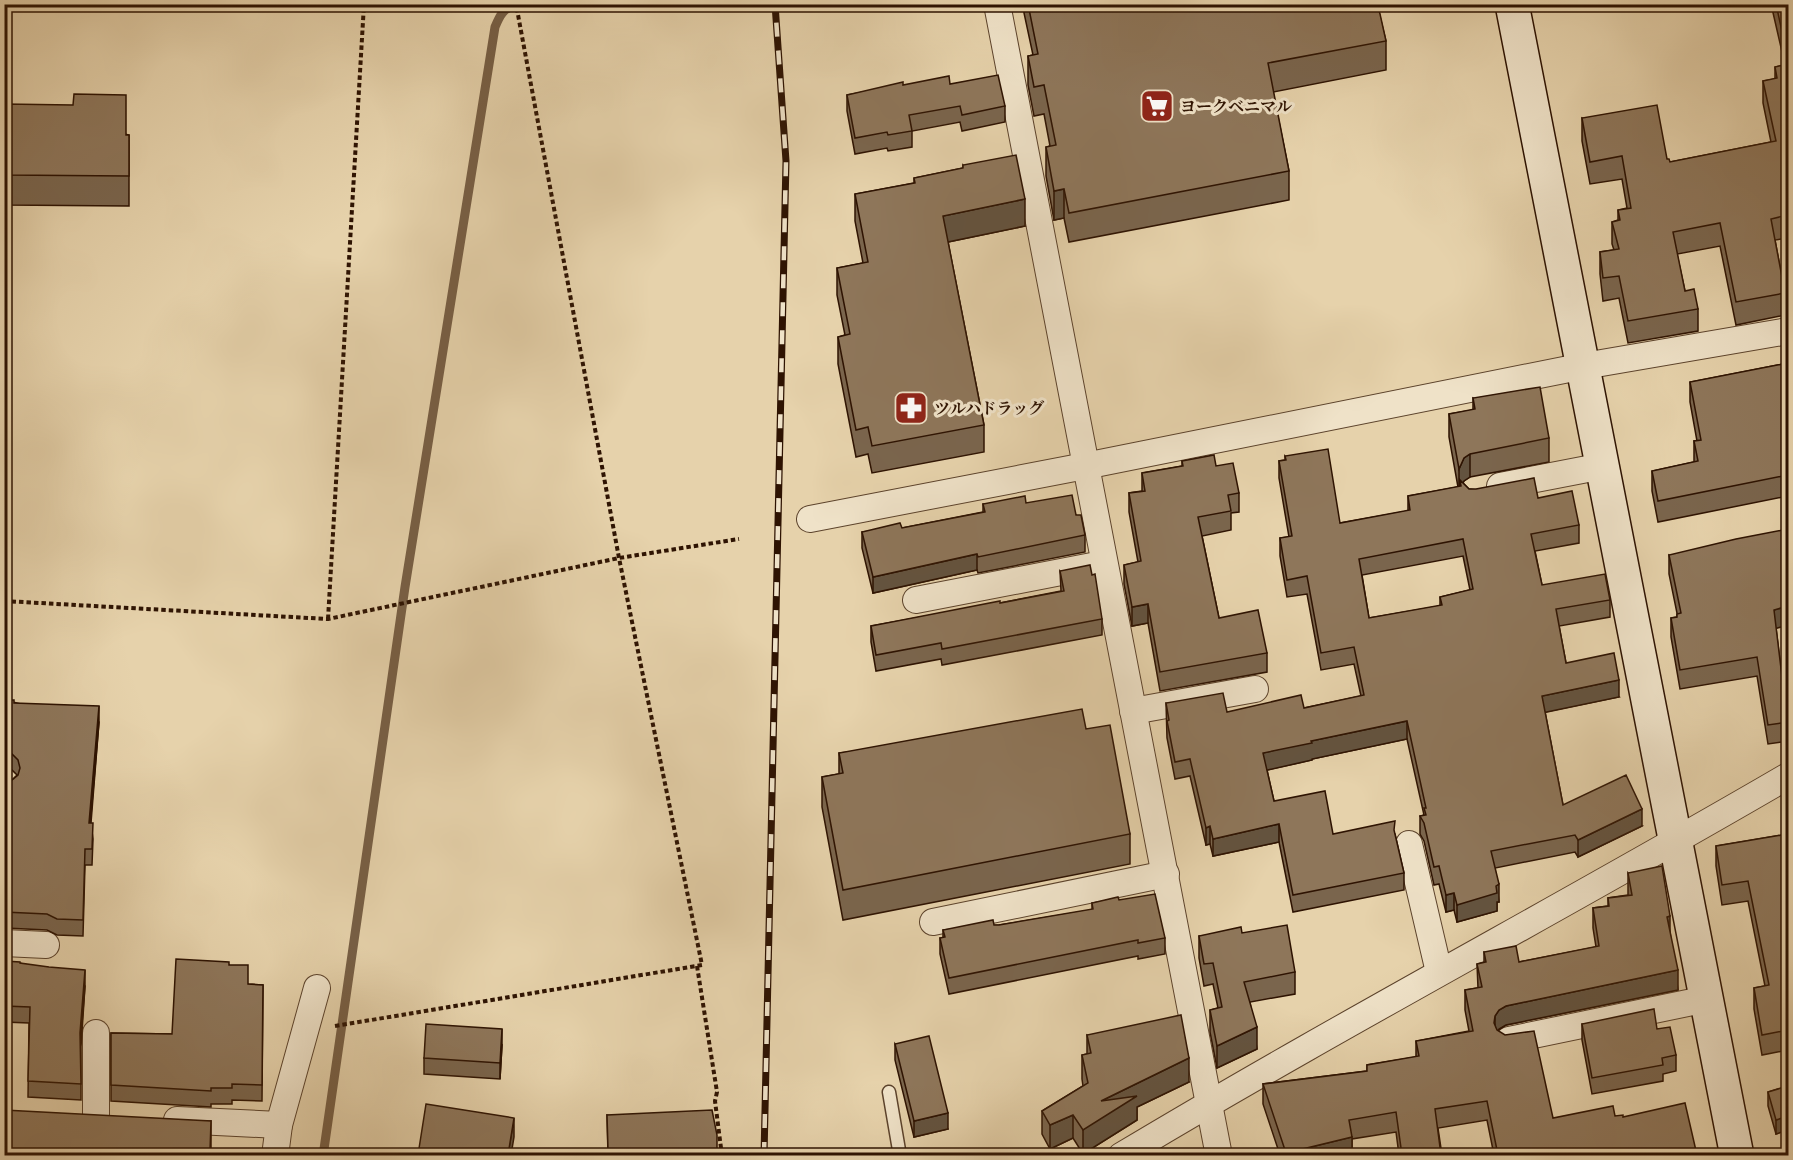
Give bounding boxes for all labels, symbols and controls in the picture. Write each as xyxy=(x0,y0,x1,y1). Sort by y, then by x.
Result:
supermarket icon: ヨークベニマル xyxy=(1139,88,1175,124)
place label: ヨークベニマル xyxy=(1180,96,1292,116)
pharmacy icon: ツルハドラッグ xyxy=(893,390,929,426)
place label: ツルハドラッグ xyxy=(934,398,1044,418)

